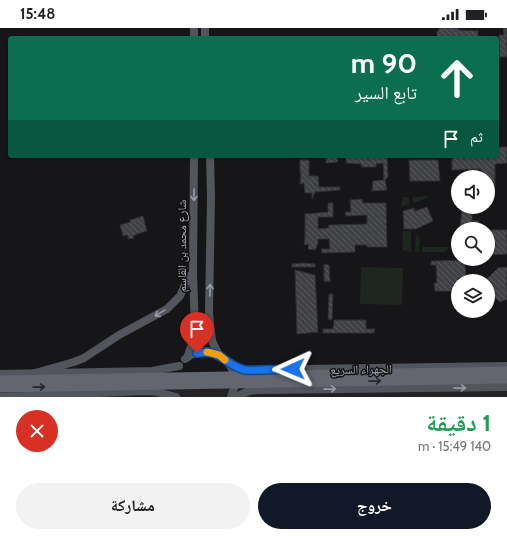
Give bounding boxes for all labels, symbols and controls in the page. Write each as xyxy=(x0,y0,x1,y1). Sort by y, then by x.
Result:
text: 15:48 xyxy=(20,5,55,23)
text: 90 m xyxy=(351,46,417,80)
icon: ahead xyxy=(431,52,483,104)
text: تابع السير xyxy=(355,82,417,104)
icon: arrive xyxy=(440,128,462,150)
text: ثم xyxy=(470,128,483,146)
map controls xyxy=(451,170,495,318)
button: sound xyxy=(451,170,495,214)
one-way arrow xyxy=(190,188,197,201)
street label: شارع محمد بن القاسم xyxy=(174,200,190,292)
button: search xyxy=(451,222,495,266)
button: layers xyxy=(451,274,495,318)
one-way arrow xyxy=(206,284,214,297)
one-way arrow xyxy=(154,309,166,317)
pin xyxy=(180,312,214,353)
icon: arrive xyxy=(186,318,208,340)
position arrow xyxy=(272,348,314,390)
street label: الجهراء السريع xyxy=(330,361,392,377)
one-way arrow xyxy=(368,377,381,385)
one-way arrow xyxy=(32,383,45,391)
one-way arrow xyxy=(453,384,466,392)
one-way arrow xyxy=(323,385,336,393)
text: 1 دقيقة xyxy=(426,408,491,437)
button: close xyxy=(16,410,58,452)
text: 140 m · 15:49 xyxy=(418,438,491,454)
button: مشاركة xyxy=(16,483,250,529)
button: خروج xyxy=(258,483,491,529)

